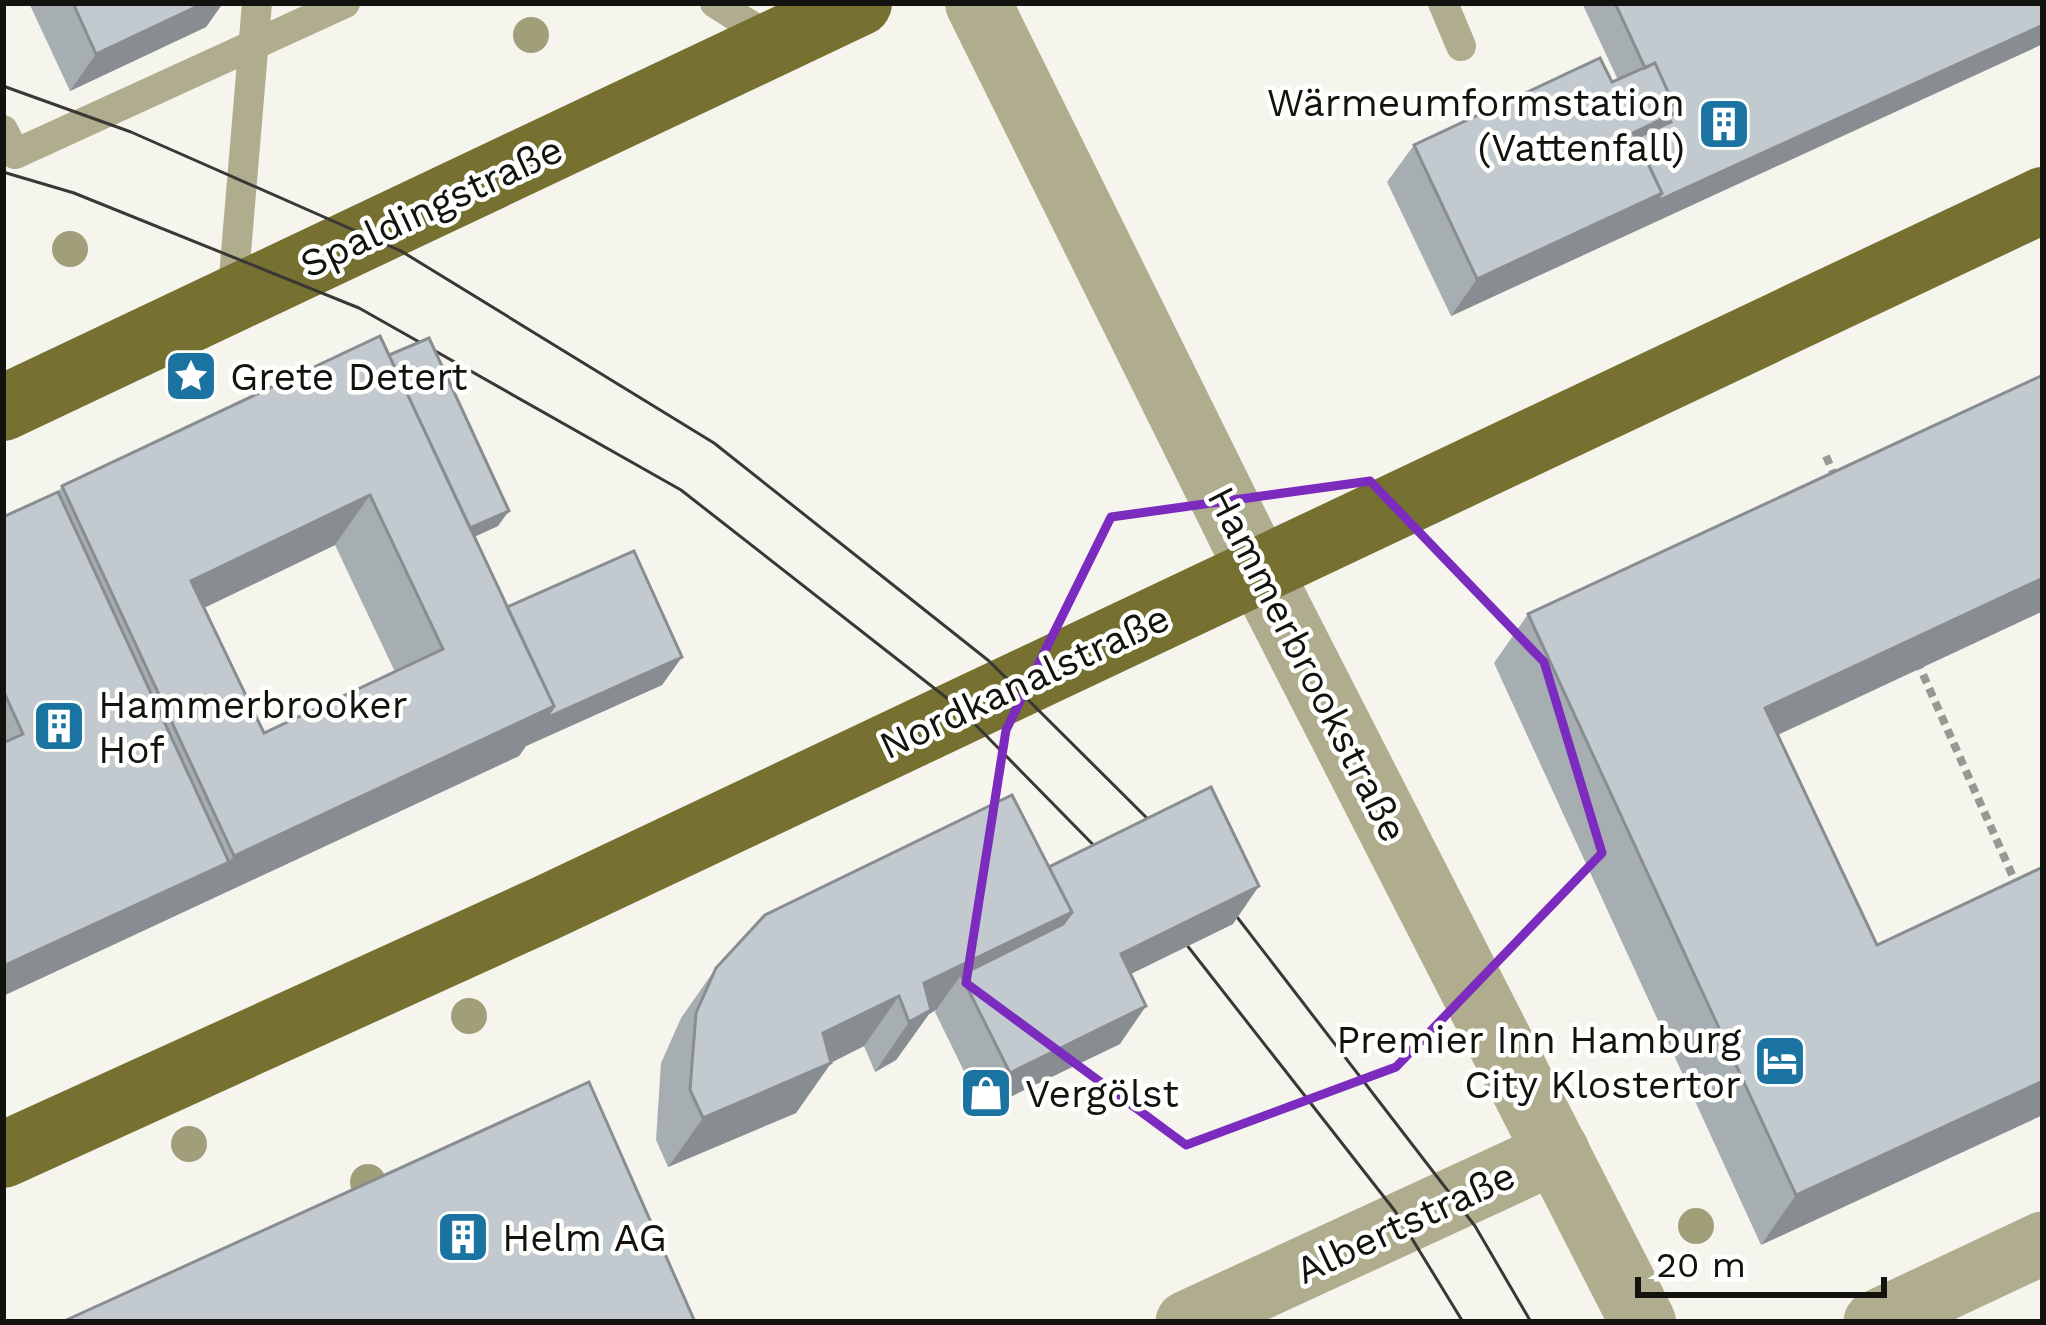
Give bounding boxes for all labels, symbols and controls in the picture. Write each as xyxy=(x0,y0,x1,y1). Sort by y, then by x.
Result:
place label: Wärmeumformstation (Vattenfall) xyxy=(1267,80,1685,170)
building icon: Wärmeumformstation (Vattenfall) xyxy=(1696,96,1752,152)
street label: Spaldingstraße xyxy=(293,126,569,287)
place icon: Grete Detert xyxy=(163,348,219,404)
place label: Grete Detert xyxy=(230,354,468,399)
street label: Hammerbrookstraße xyxy=(1198,479,1417,849)
street label: Nordkanalstraße xyxy=(872,595,1176,768)
place label: Hammerbrooker Hof xyxy=(98,682,408,772)
building icon: Hammerbrooker Hof xyxy=(31,698,87,754)
place label: Premier Inn Hamburg City Klostertor xyxy=(1336,1017,1741,1107)
hotel icon: Premier Inn Hamburg City Klostertor xyxy=(1752,1033,1808,1089)
shop icon: Vergölst xyxy=(958,1065,1014,1121)
place label: Vergölst xyxy=(1025,1071,1179,1116)
street label: Albertstraße xyxy=(1288,1152,1522,1293)
building icon: Helm AG xyxy=(435,1209,491,1265)
place label: Helm AG xyxy=(502,1215,667,1260)
scale bar xyxy=(1638,1223,1884,1297)
text: 20 m xyxy=(1656,1244,1746,1286)

